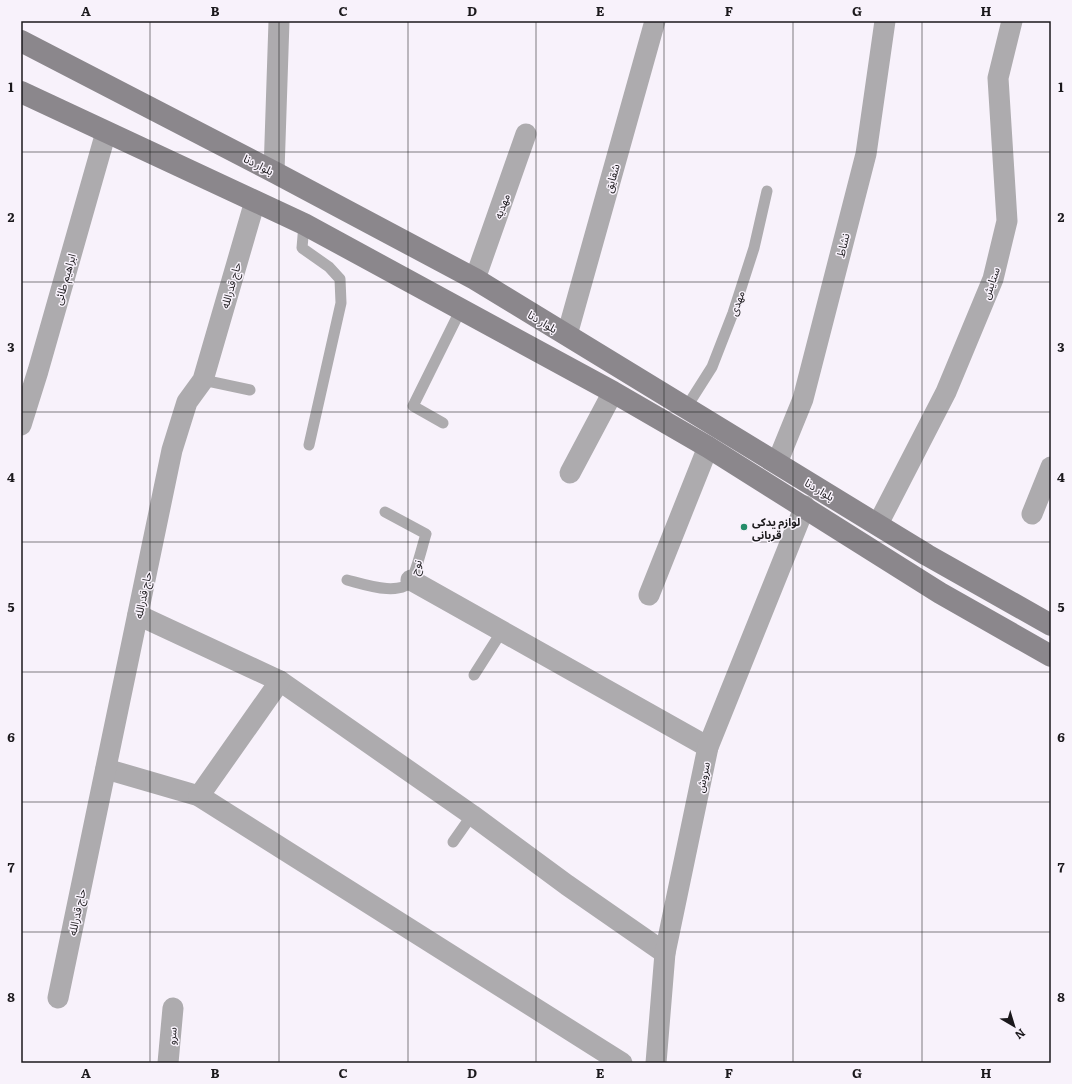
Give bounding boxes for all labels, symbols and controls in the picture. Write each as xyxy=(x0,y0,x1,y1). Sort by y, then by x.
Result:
text: A xyxy=(81,1,91,20)
text: B xyxy=(211,1,220,20)
text: C xyxy=(338,1,348,20)
text: D xyxy=(467,1,477,20)
text: E xyxy=(596,1,605,20)
text: F xyxy=(725,1,733,20)
text: G xyxy=(852,1,862,20)
text: H xyxy=(981,1,992,20)
text: 1 xyxy=(8,77,14,96)
text: 1 xyxy=(1058,77,1064,96)
street label: بلوار دنا xyxy=(241,150,277,178)
street label: شقایق xyxy=(599,161,623,194)
street label: مهدیه xyxy=(489,191,513,221)
text: 2 xyxy=(8,207,15,226)
text: 2 xyxy=(1058,207,1065,226)
street label: نشاط xyxy=(831,231,853,259)
street label: ابراهیم طائی xyxy=(49,251,81,307)
street label: حاج قدرالله xyxy=(216,259,245,310)
street label: ستایش xyxy=(977,264,1003,301)
street label: مهدی xyxy=(724,288,748,318)
street label: بلوار دنا xyxy=(525,306,561,336)
text: 3 xyxy=(7,337,15,356)
text: 3 xyxy=(1057,337,1065,356)
text: 4 xyxy=(7,467,15,486)
text: 4 xyxy=(1057,467,1065,486)
street label: بلوار دنا xyxy=(802,474,838,504)
place label: لوازم یدکی قربانی xyxy=(752,513,800,542)
marker: لوازم یدکی قربانی xyxy=(739,522,749,532)
street label: نوح xyxy=(405,557,426,577)
street label: حاج قدرالله xyxy=(129,570,156,620)
text: 5 xyxy=(7,597,15,616)
text: 5 xyxy=(1057,597,1065,616)
text: 6 xyxy=(7,727,15,746)
text: 6 xyxy=(1057,727,1065,746)
street label: سروش xyxy=(691,760,713,794)
text: 7 xyxy=(7,857,15,876)
text: 7 xyxy=(1057,857,1065,876)
street label: حاج قدرالله xyxy=(63,887,90,937)
text: 8 xyxy=(7,987,15,1006)
text: 8 xyxy=(1057,987,1065,1006)
north arrow xyxy=(994,1006,1034,1046)
street label: سرو xyxy=(162,1026,180,1046)
text: N xyxy=(1012,1026,1029,1044)
text: A xyxy=(81,1063,91,1082)
text: B xyxy=(211,1063,220,1082)
text: C xyxy=(338,1063,348,1082)
text: D xyxy=(467,1063,477,1082)
text: E xyxy=(596,1063,605,1082)
text: F xyxy=(725,1063,733,1082)
text: G xyxy=(852,1063,862,1082)
text: H xyxy=(981,1063,992,1082)

